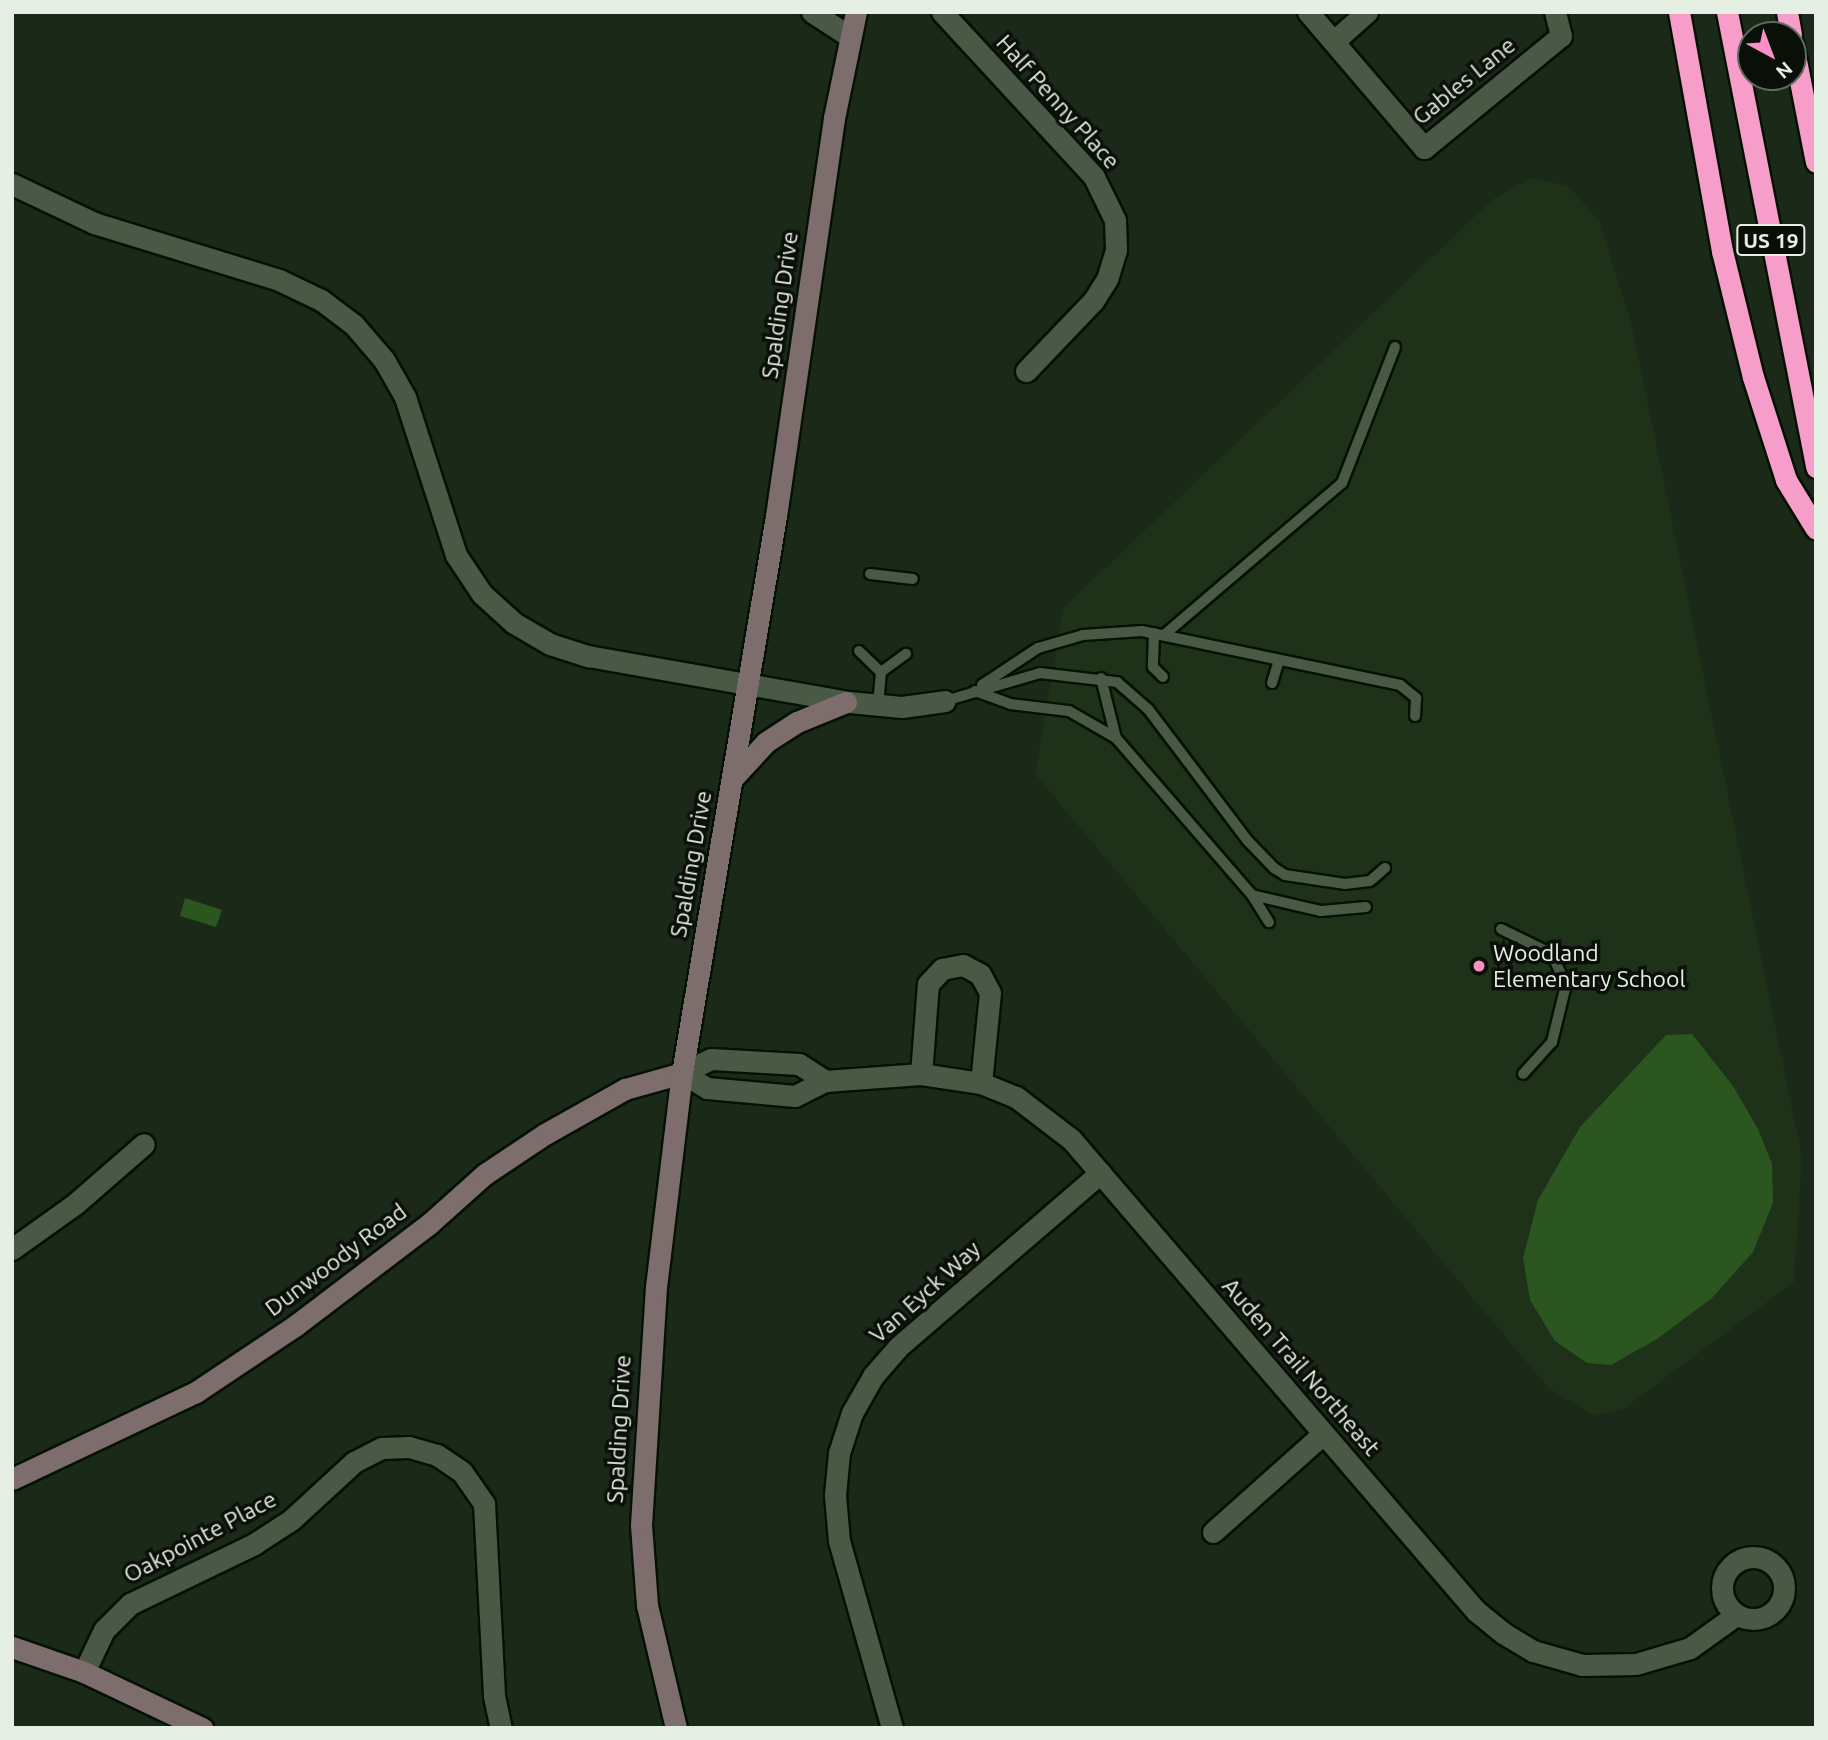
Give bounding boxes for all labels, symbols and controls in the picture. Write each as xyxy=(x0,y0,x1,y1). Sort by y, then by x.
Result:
north arrow xyxy=(1737,21,1807,91)
street label: Half Penny Place xyxy=(990,29,1126,175)
street label: Gables Lane xyxy=(1407,31,1521,131)
text: N xyxy=(1772,57,1797,83)
road number: US 19 xyxy=(1736,222,1806,258)
street label: Spalding Drive xyxy=(756,230,804,380)
street label: Spalding Drive xyxy=(665,789,717,939)
place label: Woodland Elementary School xyxy=(1493,939,1686,993)
marker: Woodland Elementary School xyxy=(1471,958,1487,974)
street label: Dunwoody Road xyxy=(260,1198,412,1322)
street label: Van Eyck Way xyxy=(864,1235,986,1349)
street label: Auden Trail Northeast xyxy=(1216,1273,1386,1461)
street label: Spalding Drive xyxy=(601,1354,637,1504)
street label: Oakpointe Place xyxy=(119,1485,281,1589)

